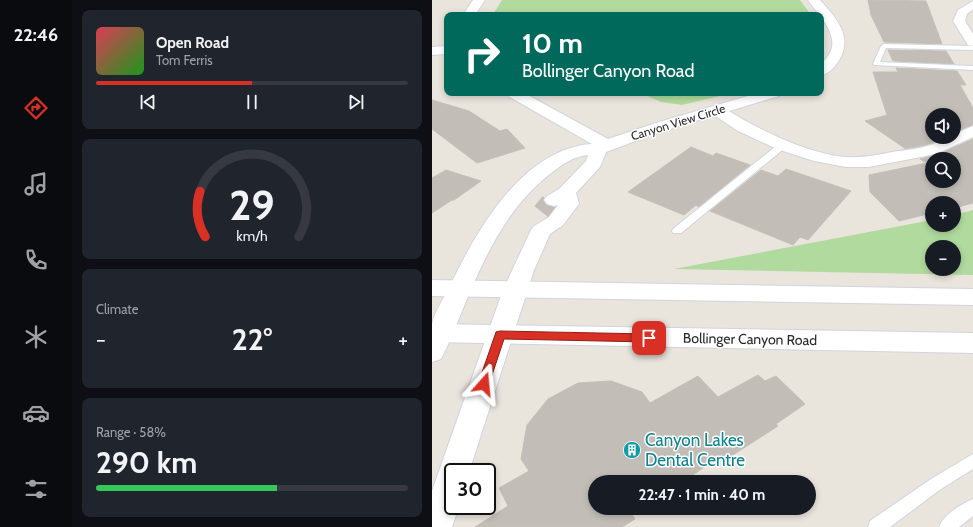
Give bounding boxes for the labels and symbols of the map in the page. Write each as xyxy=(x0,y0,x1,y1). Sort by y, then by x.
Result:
street label: Canyon View Circle xyxy=(629,101,727,143)
pin xyxy=(632,321,666,355)
street label: Bollinger Canyon Road xyxy=(683,329,817,349)
position arrow xyxy=(463,363,505,405)
place label: Canyon Lakes Dental Centre xyxy=(645,430,745,470)
building icon: Canyon Lakes Dental Centre xyxy=(622,440,642,460)
speed limit sign: 30 xyxy=(444,463,496,515)

